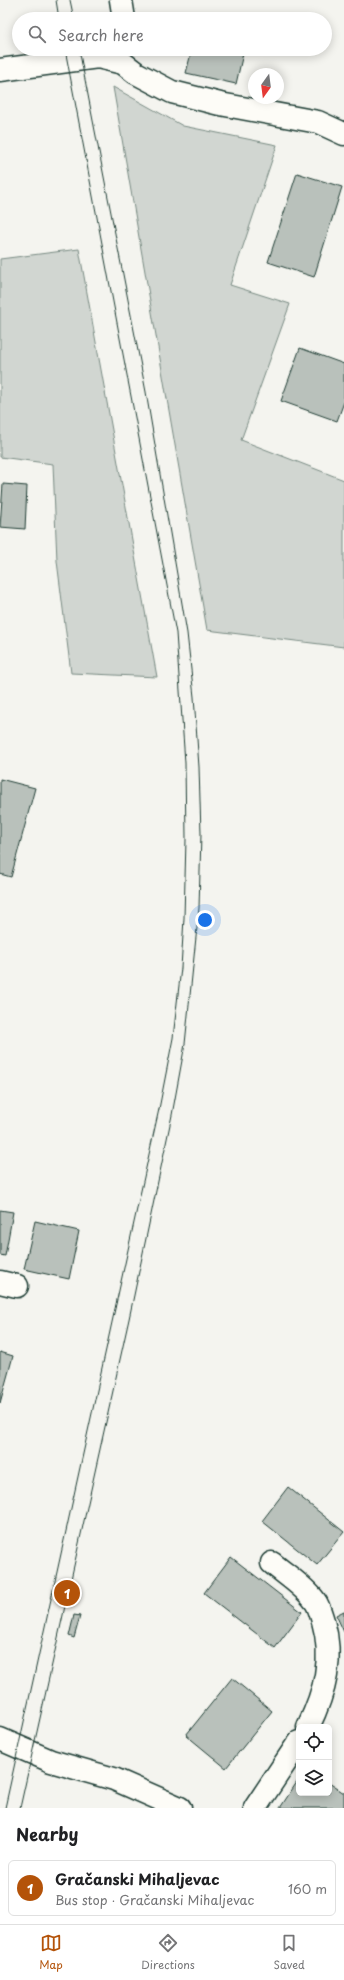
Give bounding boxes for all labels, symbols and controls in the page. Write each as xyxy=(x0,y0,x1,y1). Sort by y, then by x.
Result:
search box xyxy=(12,12,332,56)
icon: search xyxy=(26,23,48,45)
text: Search here xyxy=(58,23,144,46)
north arrow xyxy=(248,68,284,104)
your location xyxy=(195,910,215,930)
pin: 1 xyxy=(54,1578,80,1608)
map controls xyxy=(296,1724,332,1796)
button: locate xyxy=(296,1724,332,1760)
button: layers xyxy=(296,1760,332,1796)
text: Nearby xyxy=(16,1821,78,1847)
text: Gračanski Mihaljevac xyxy=(55,1867,220,1890)
text: 1 xyxy=(27,1879,33,1898)
text: 160 m xyxy=(288,1879,327,1898)
text: Bus stop · Gračanski Mihaljevac xyxy=(55,1890,254,1909)
tab: Map xyxy=(39,1932,63,1973)
tab: Directions xyxy=(141,1932,195,1973)
tab: Saved xyxy=(273,1932,305,1973)

